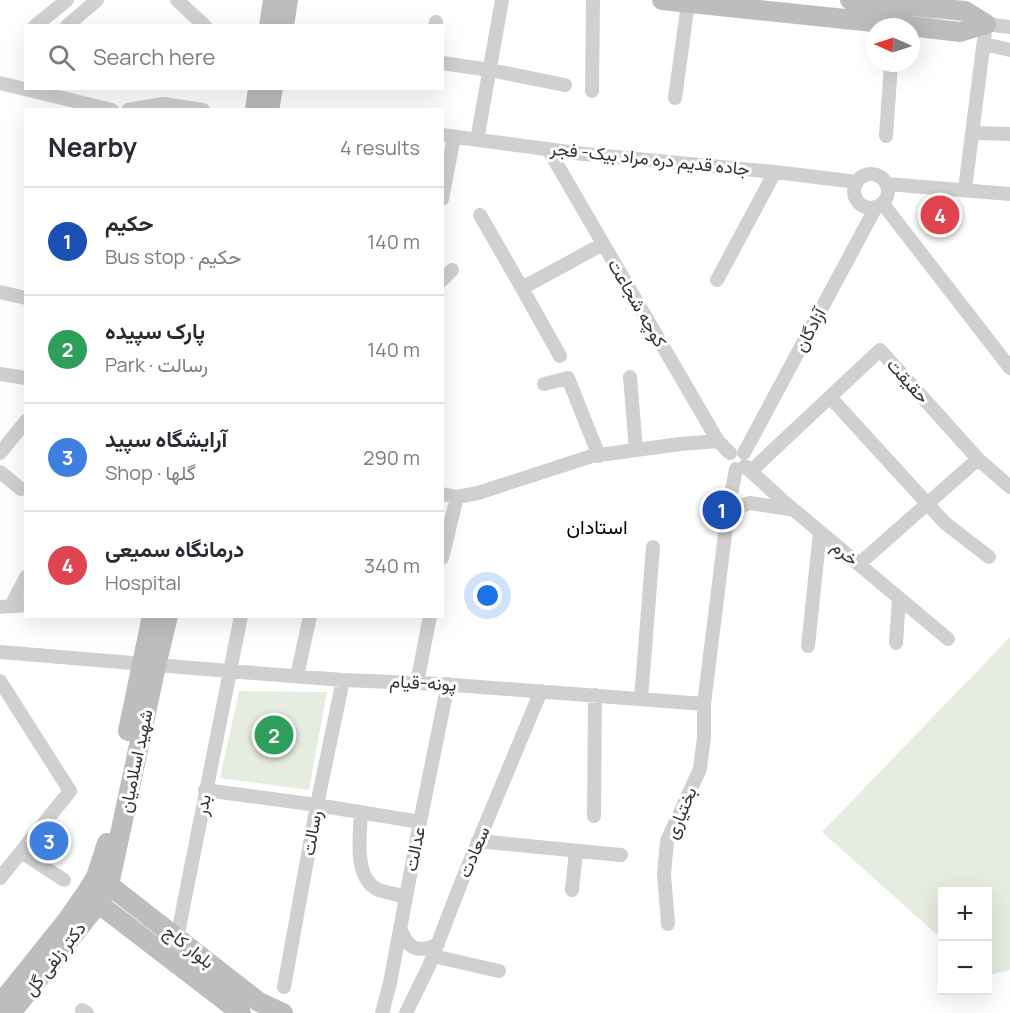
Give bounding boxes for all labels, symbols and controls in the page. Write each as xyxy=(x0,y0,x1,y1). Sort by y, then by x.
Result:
north arrow xyxy=(866,18,920,72)
search box xyxy=(24,24,444,90)
icon: search xyxy=(45,41,78,74)
text: Search here xyxy=(93,42,215,72)
text: Nearby xyxy=(48,129,137,165)
text: 4 results xyxy=(340,134,420,161)
street label: جاده قدیم دره مراد بیک- فجر xyxy=(548,136,751,181)
pin: 4 xyxy=(920,192,960,238)
text: حکیم xyxy=(105,208,153,238)
text: 1 xyxy=(63,228,72,255)
text: 140 m xyxy=(367,228,420,255)
text: Bus stop · حکیم xyxy=(105,243,242,270)
street label: کوچه شجاعت xyxy=(602,254,673,352)
street label: آزادگان xyxy=(788,302,832,356)
text: پارک سپیده xyxy=(105,316,205,346)
text: 2 xyxy=(62,336,73,363)
text: 140 m xyxy=(367,336,420,363)
text: Park · رسالت xyxy=(105,351,208,378)
street label: حقیقت xyxy=(882,353,935,408)
text: آرایشگاه سپید xyxy=(105,424,227,454)
text: 3 xyxy=(62,444,73,471)
text: 290 m xyxy=(363,444,420,471)
text: Shop · گلها xyxy=(105,459,196,486)
pin: 1 xyxy=(702,488,742,532)
district label: استادان xyxy=(566,513,628,540)
text: درمانگاه سمیعی xyxy=(105,534,244,564)
street label: خرم xyxy=(826,534,864,571)
text: 4 xyxy=(61,552,74,579)
text: 340 m xyxy=(364,552,420,579)
text: Hospital xyxy=(105,569,181,596)
your location xyxy=(473,581,502,610)
street label: پونه-قیام xyxy=(389,668,457,697)
street label: شهید اسلامیان xyxy=(112,707,158,815)
pin: 2 xyxy=(254,712,294,758)
street label: بختیاری xyxy=(658,783,702,842)
street label: بدر xyxy=(188,792,216,818)
street label: رسالت xyxy=(295,808,327,857)
pin: 3 xyxy=(29,818,68,864)
street label: سعادت xyxy=(452,822,495,881)
street label: عدالت xyxy=(398,824,430,873)
map controls xyxy=(938,887,992,995)
button: + xyxy=(938,887,992,941)
street label: دکتر زلفی گل xyxy=(18,916,91,1000)
street label: بلوار کاج xyxy=(159,919,220,974)
button: − xyxy=(938,941,992,995)

